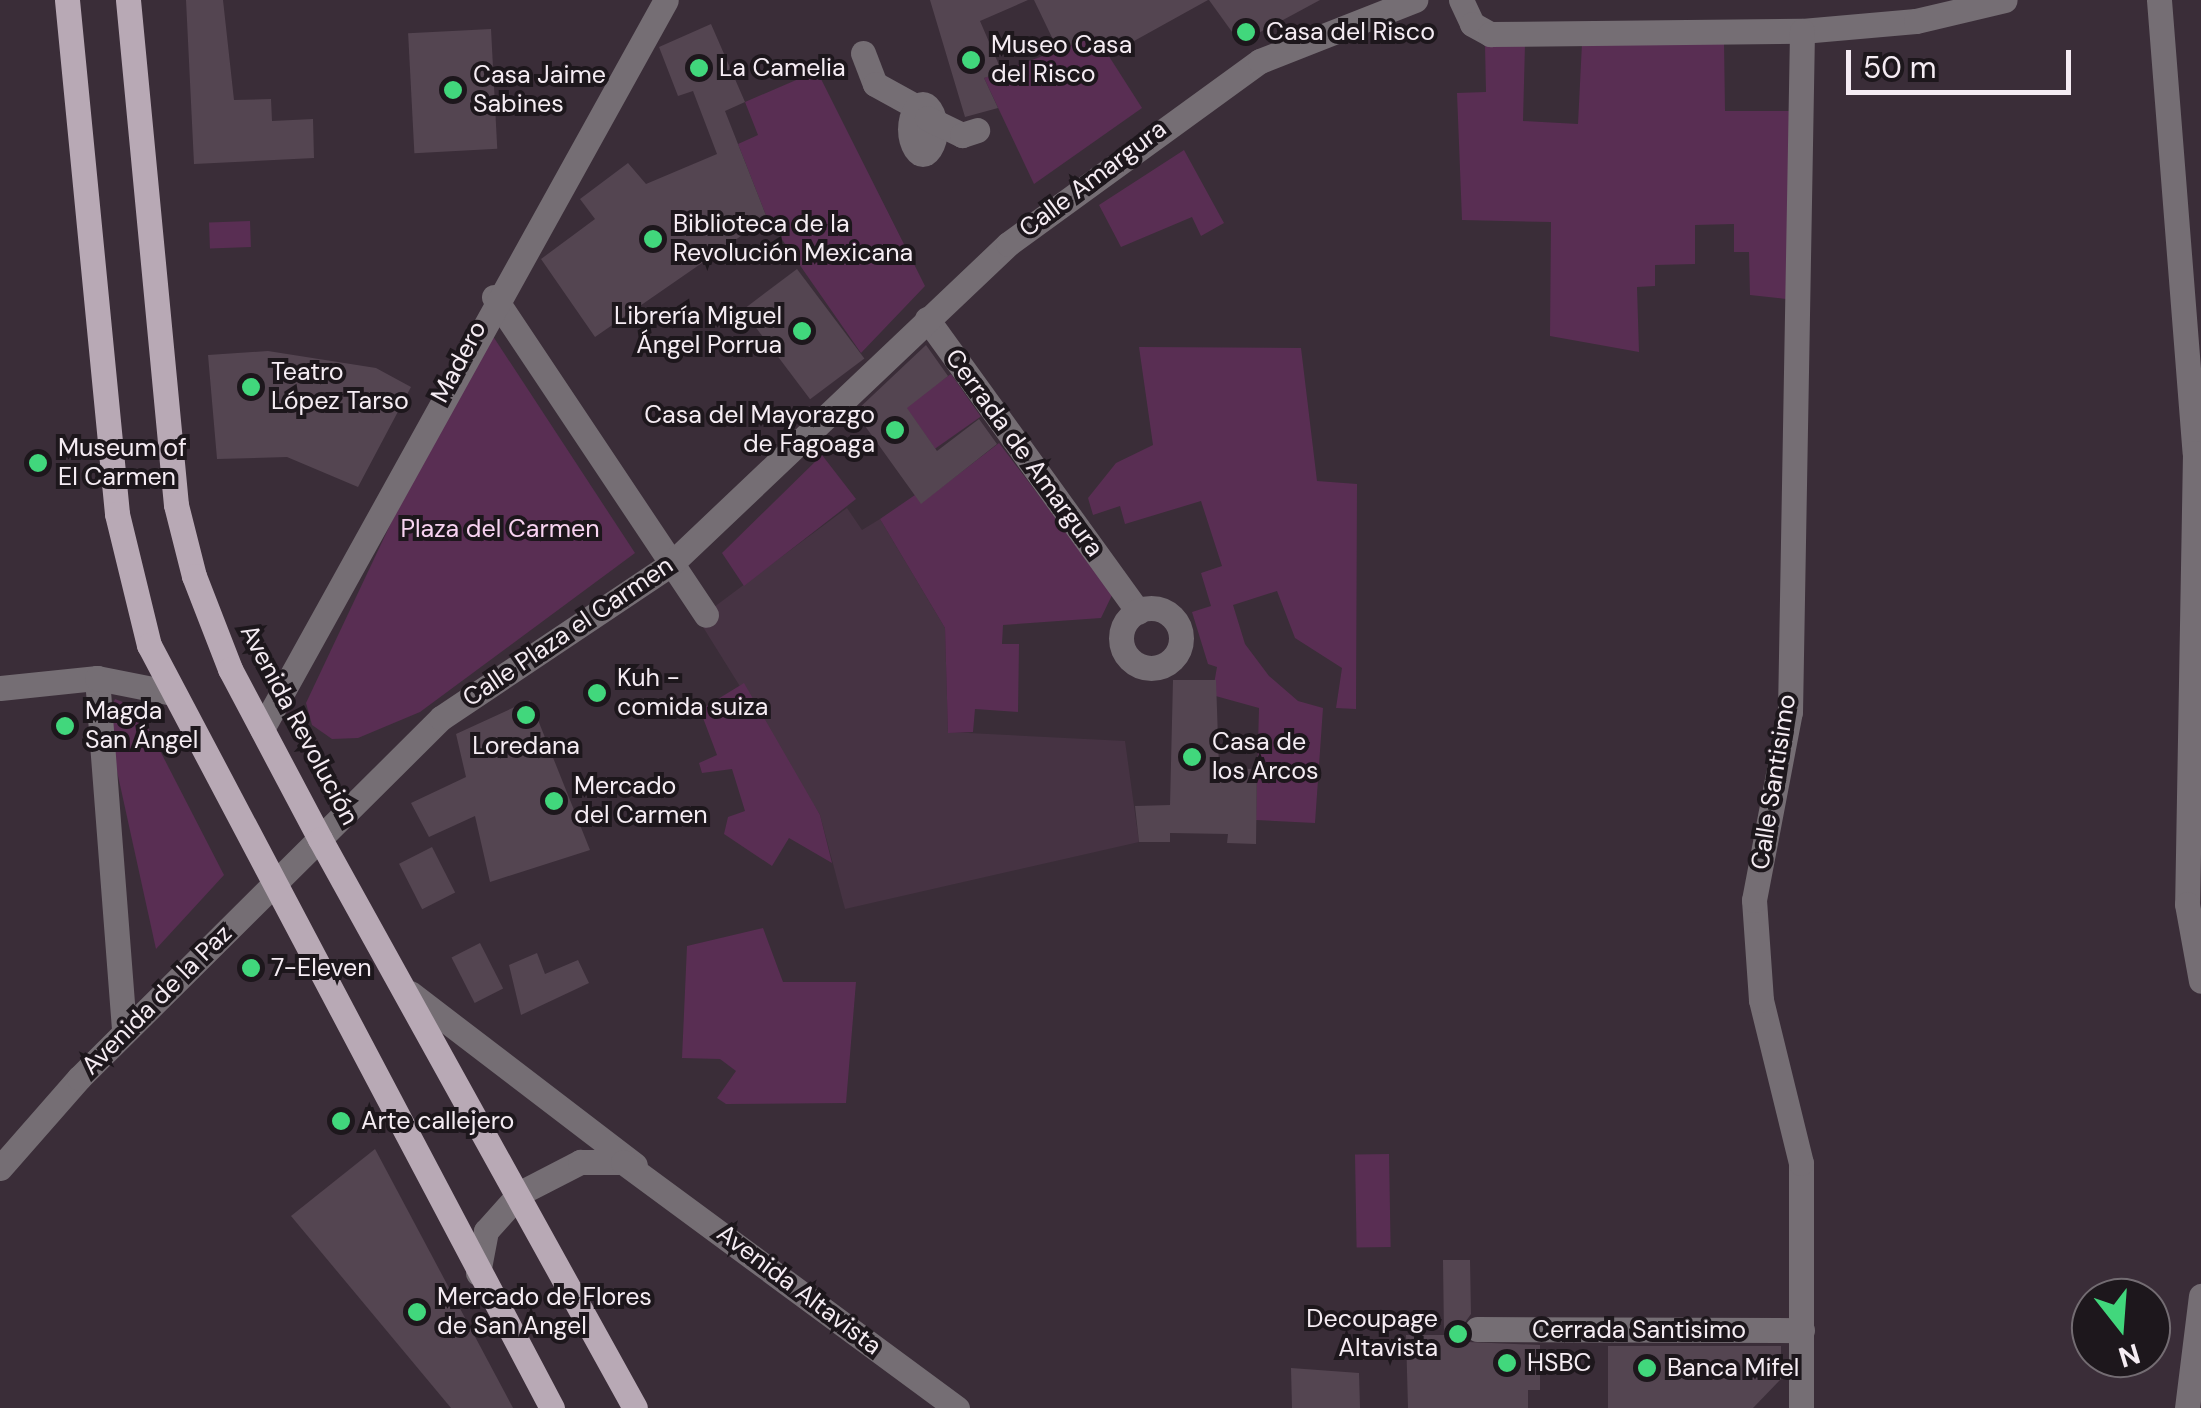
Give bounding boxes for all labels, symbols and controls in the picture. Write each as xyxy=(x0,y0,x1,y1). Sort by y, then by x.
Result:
place label: Casa del Risco xyxy=(1266,17,1435,47)
marker: Casa del Risco xyxy=(1235,21,1257,43)
scale bar xyxy=(1851,30,2076,92)
place label: Museo Casa del Risco xyxy=(991,31,1132,90)
text: 50 m xyxy=(1863,48,1937,87)
marker: Museo Casa del Risco xyxy=(960,49,982,71)
place label: La Camelia xyxy=(719,53,846,83)
marker: La Camelia xyxy=(688,57,710,79)
place label: Casa Jaime Sabines xyxy=(473,61,606,120)
marker: Casa Jaime Sabines xyxy=(442,79,464,101)
street label: Calle Amargura xyxy=(1014,114,1172,244)
place label: Biblioteca de la Revolución Mexicana xyxy=(673,210,913,269)
marker: Biblioteca de la Revolución Mexicana xyxy=(642,228,664,250)
place label: Librería Miguel Ángel Porrua xyxy=(614,302,782,361)
street label: Madero xyxy=(425,316,493,408)
marker: Librería Miguel Ángel Porrua xyxy=(791,320,813,342)
street label: Cerrada de Amargura xyxy=(939,343,1109,563)
place label: Teatro López Tarso xyxy=(271,358,409,417)
marker: Teatro López Tarso xyxy=(240,376,262,398)
place label: Casa del Mayorazgo de Fagoaga xyxy=(644,401,875,460)
marker: Casa del Mayorazgo de Fagoaga xyxy=(884,419,906,441)
place label: Museum of El Carmen xyxy=(58,434,187,493)
marker: Museum of El Carmen xyxy=(27,452,49,474)
park label: Plaza del Carmen xyxy=(400,514,600,544)
street label: Calle Plaza el Carmen xyxy=(457,551,679,713)
street label: Avenida Revolución xyxy=(233,620,365,830)
place label: Kuh - comida suiza xyxy=(617,664,768,723)
marker: Kuh - comida suiza xyxy=(586,682,608,704)
street label: Calle Santisimo xyxy=(1745,692,1803,872)
place label: Magda San Ángel xyxy=(85,697,198,756)
marker: Loredana xyxy=(515,704,537,726)
marker: Magda San Ángel xyxy=(54,715,76,737)
place label: Casa de los Arcos xyxy=(1212,728,1319,787)
place label: Loredana xyxy=(472,731,580,761)
marker: Casa de los Arcos xyxy=(1181,746,1203,768)
place label: Mercado del Carmen xyxy=(574,772,708,831)
marker: Mercado del Carmen xyxy=(543,790,565,812)
street label: Avenida de la Paz xyxy=(76,919,238,1081)
place label: 7-Eleven xyxy=(271,953,372,983)
marker: 7-Eleven xyxy=(240,957,262,979)
place label: Arte callejero xyxy=(361,1106,514,1136)
marker: Arte callejero xyxy=(330,1110,352,1132)
street label: Avenida Altavista xyxy=(711,1218,887,1362)
north arrow xyxy=(2071,1278,2171,1378)
place label: Mercado de Flores de San Angel xyxy=(437,1283,652,1342)
marker: Mercado de Flores de San Angel xyxy=(406,1301,428,1323)
place label: Decoupage Altavista xyxy=(1306,1305,1438,1364)
street label: Cerrada Santisimo xyxy=(1532,1315,1746,1345)
marker: Decoupage Altavista xyxy=(1447,1323,1469,1345)
text: N xyxy=(2114,1335,2145,1376)
place label: HSBC xyxy=(1527,1348,1592,1378)
marker: HSBC xyxy=(1496,1352,1518,1374)
place label: Banca Mifel xyxy=(1667,1353,1799,1383)
marker: Banca Mifel xyxy=(1636,1357,1658,1379)

